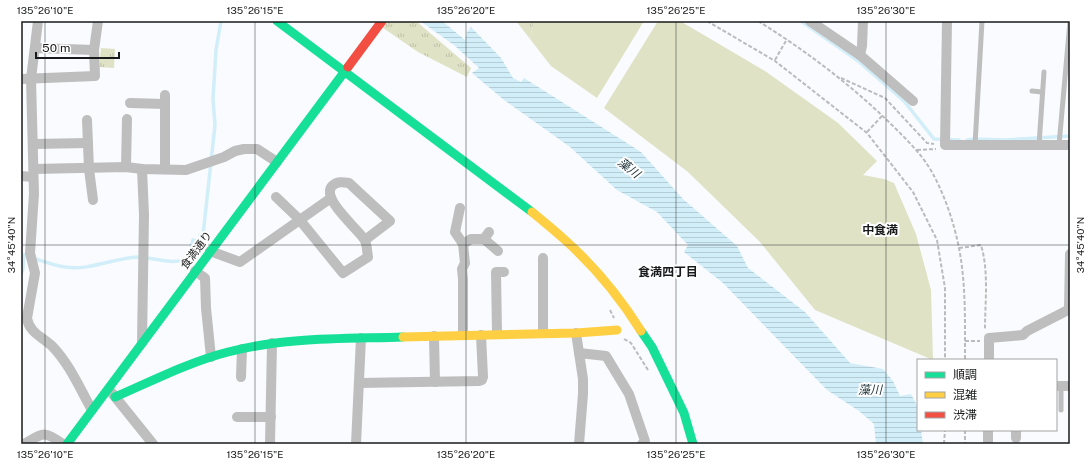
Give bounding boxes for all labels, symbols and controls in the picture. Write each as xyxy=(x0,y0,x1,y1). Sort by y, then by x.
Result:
text: 135°26'10"E xyxy=(17,4,73,16)
text: 135°26'15"E xyxy=(226,4,284,16)
text: 135°26'20"E xyxy=(437,4,495,16)
text: 135°26'25"E xyxy=(647,4,705,16)
text: 135°26'30"E xyxy=(857,4,915,16)
scale bar xyxy=(36,34,119,60)
text: 50 m xyxy=(42,41,70,55)
water label: 藻川 xyxy=(615,155,644,182)
text: 34°45'40"N xyxy=(5,217,17,273)
text: 34°45'40"N xyxy=(1074,217,1086,273)
district label: 中食満 xyxy=(862,223,898,237)
street label: 食満通り xyxy=(178,229,214,271)
district label: 食満四丁目 xyxy=(638,265,698,279)
legend xyxy=(917,359,1057,431)
text: 順調 xyxy=(953,368,977,382)
water label: 藻川 xyxy=(858,383,884,397)
text: 混雑 xyxy=(953,388,977,402)
text: 渋滞 xyxy=(953,408,977,422)
text: 135°26'10"E xyxy=(17,448,73,460)
text: 135°26'15"E xyxy=(226,448,284,460)
text: 135°26'20"E xyxy=(437,448,495,460)
text: 135°26'25"E xyxy=(647,448,705,460)
text: 135°26'30"E xyxy=(857,448,915,460)

